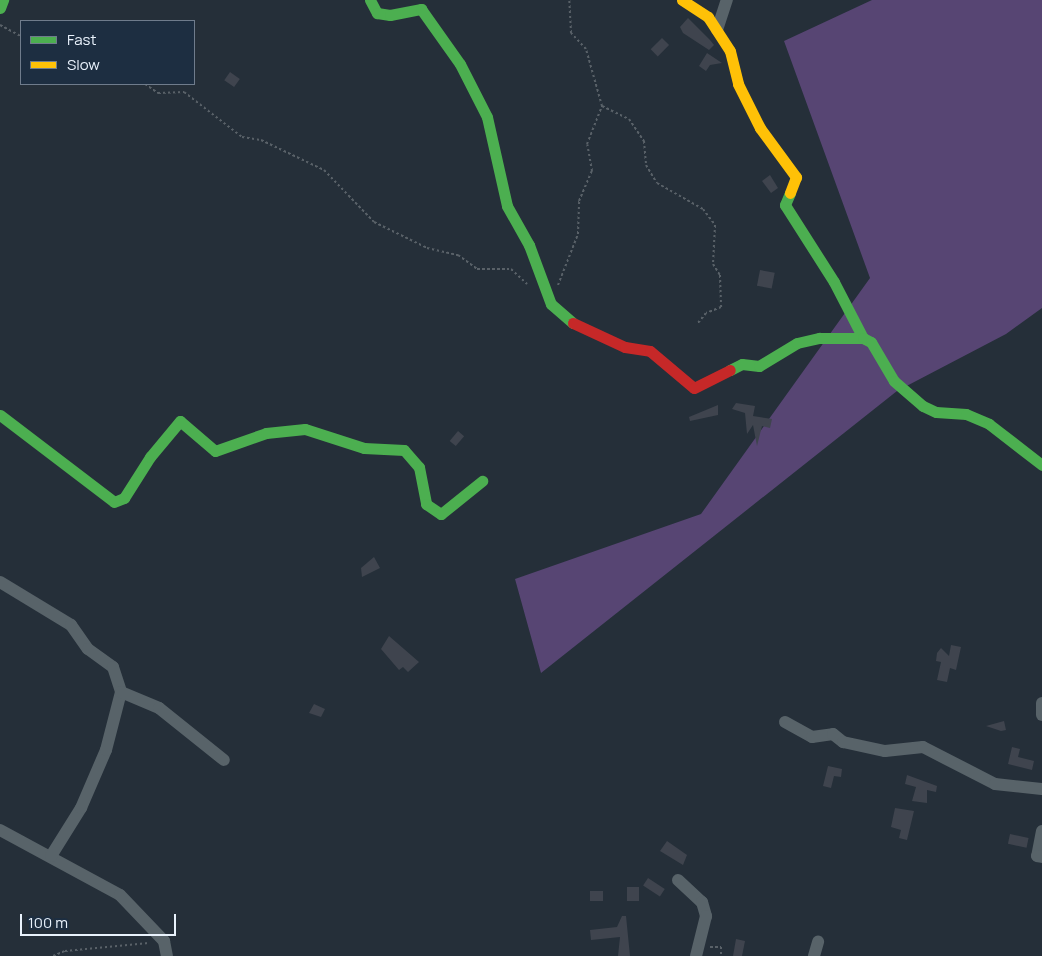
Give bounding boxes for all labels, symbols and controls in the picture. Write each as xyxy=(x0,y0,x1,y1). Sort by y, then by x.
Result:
legend xyxy=(20,20,195,85)
text: Fast xyxy=(67,29,96,50)
text: Slow xyxy=(67,54,100,75)
scale bar xyxy=(22,904,179,936)
text: 100 m xyxy=(28,912,68,933)

